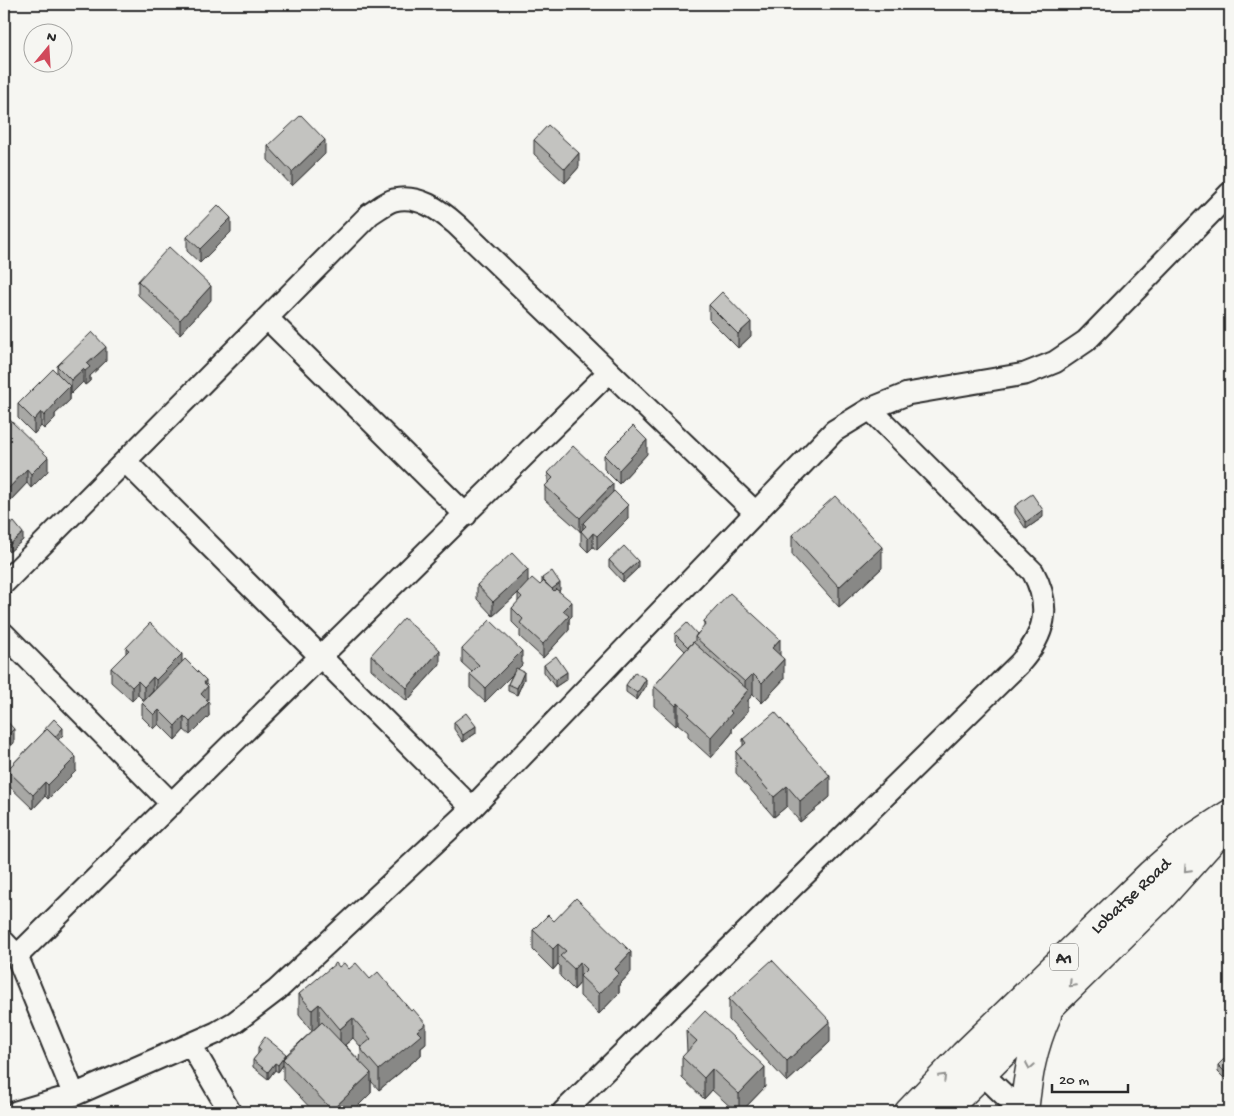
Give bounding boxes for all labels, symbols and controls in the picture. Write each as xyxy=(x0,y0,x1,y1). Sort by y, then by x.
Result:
north arrow xyxy=(22,22,72,72)
text: N xyxy=(44,29,58,48)
street label: Lobatse Road xyxy=(1087,853,1177,939)
one-way arrow xyxy=(1184,863,1193,872)
road number: A1 xyxy=(1050,944,1078,970)
one-way arrow xyxy=(1069,978,1078,987)
scale bar xyxy=(1052,1061,1128,1093)
one-way arrow xyxy=(1026,1062,1036,1071)
text: 20 m xyxy=(1059,1072,1089,1090)
one-way arrow xyxy=(937,1074,946,1083)

